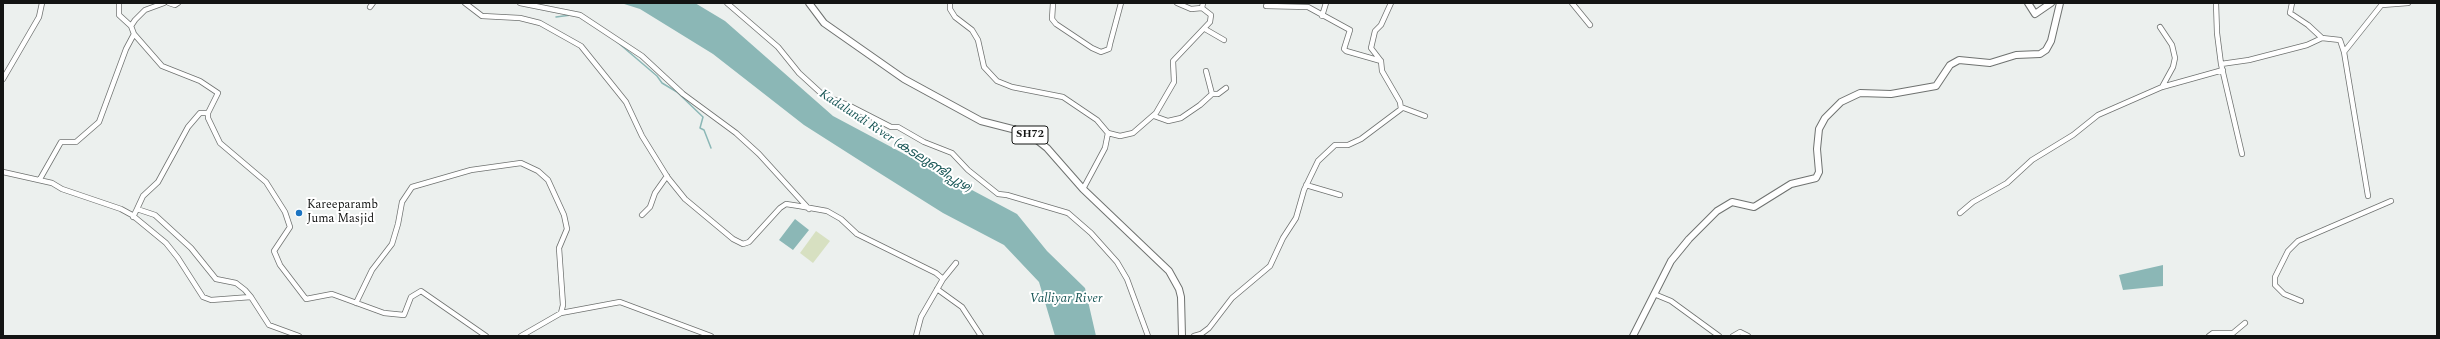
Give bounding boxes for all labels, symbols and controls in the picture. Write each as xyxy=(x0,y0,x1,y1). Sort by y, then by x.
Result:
water label: Kadalundi River (കടലുണ്ടിപ്പുഴ) xyxy=(816,87,974,197)
road number: SH72 xyxy=(1012,126,1048,144)
place label: Kareeparamb Juma Masjid xyxy=(307,199,378,227)
marker: Kareeparamb Juma Masjid xyxy=(294,208,304,218)
water label: Valliyar River xyxy=(1030,291,1102,307)

